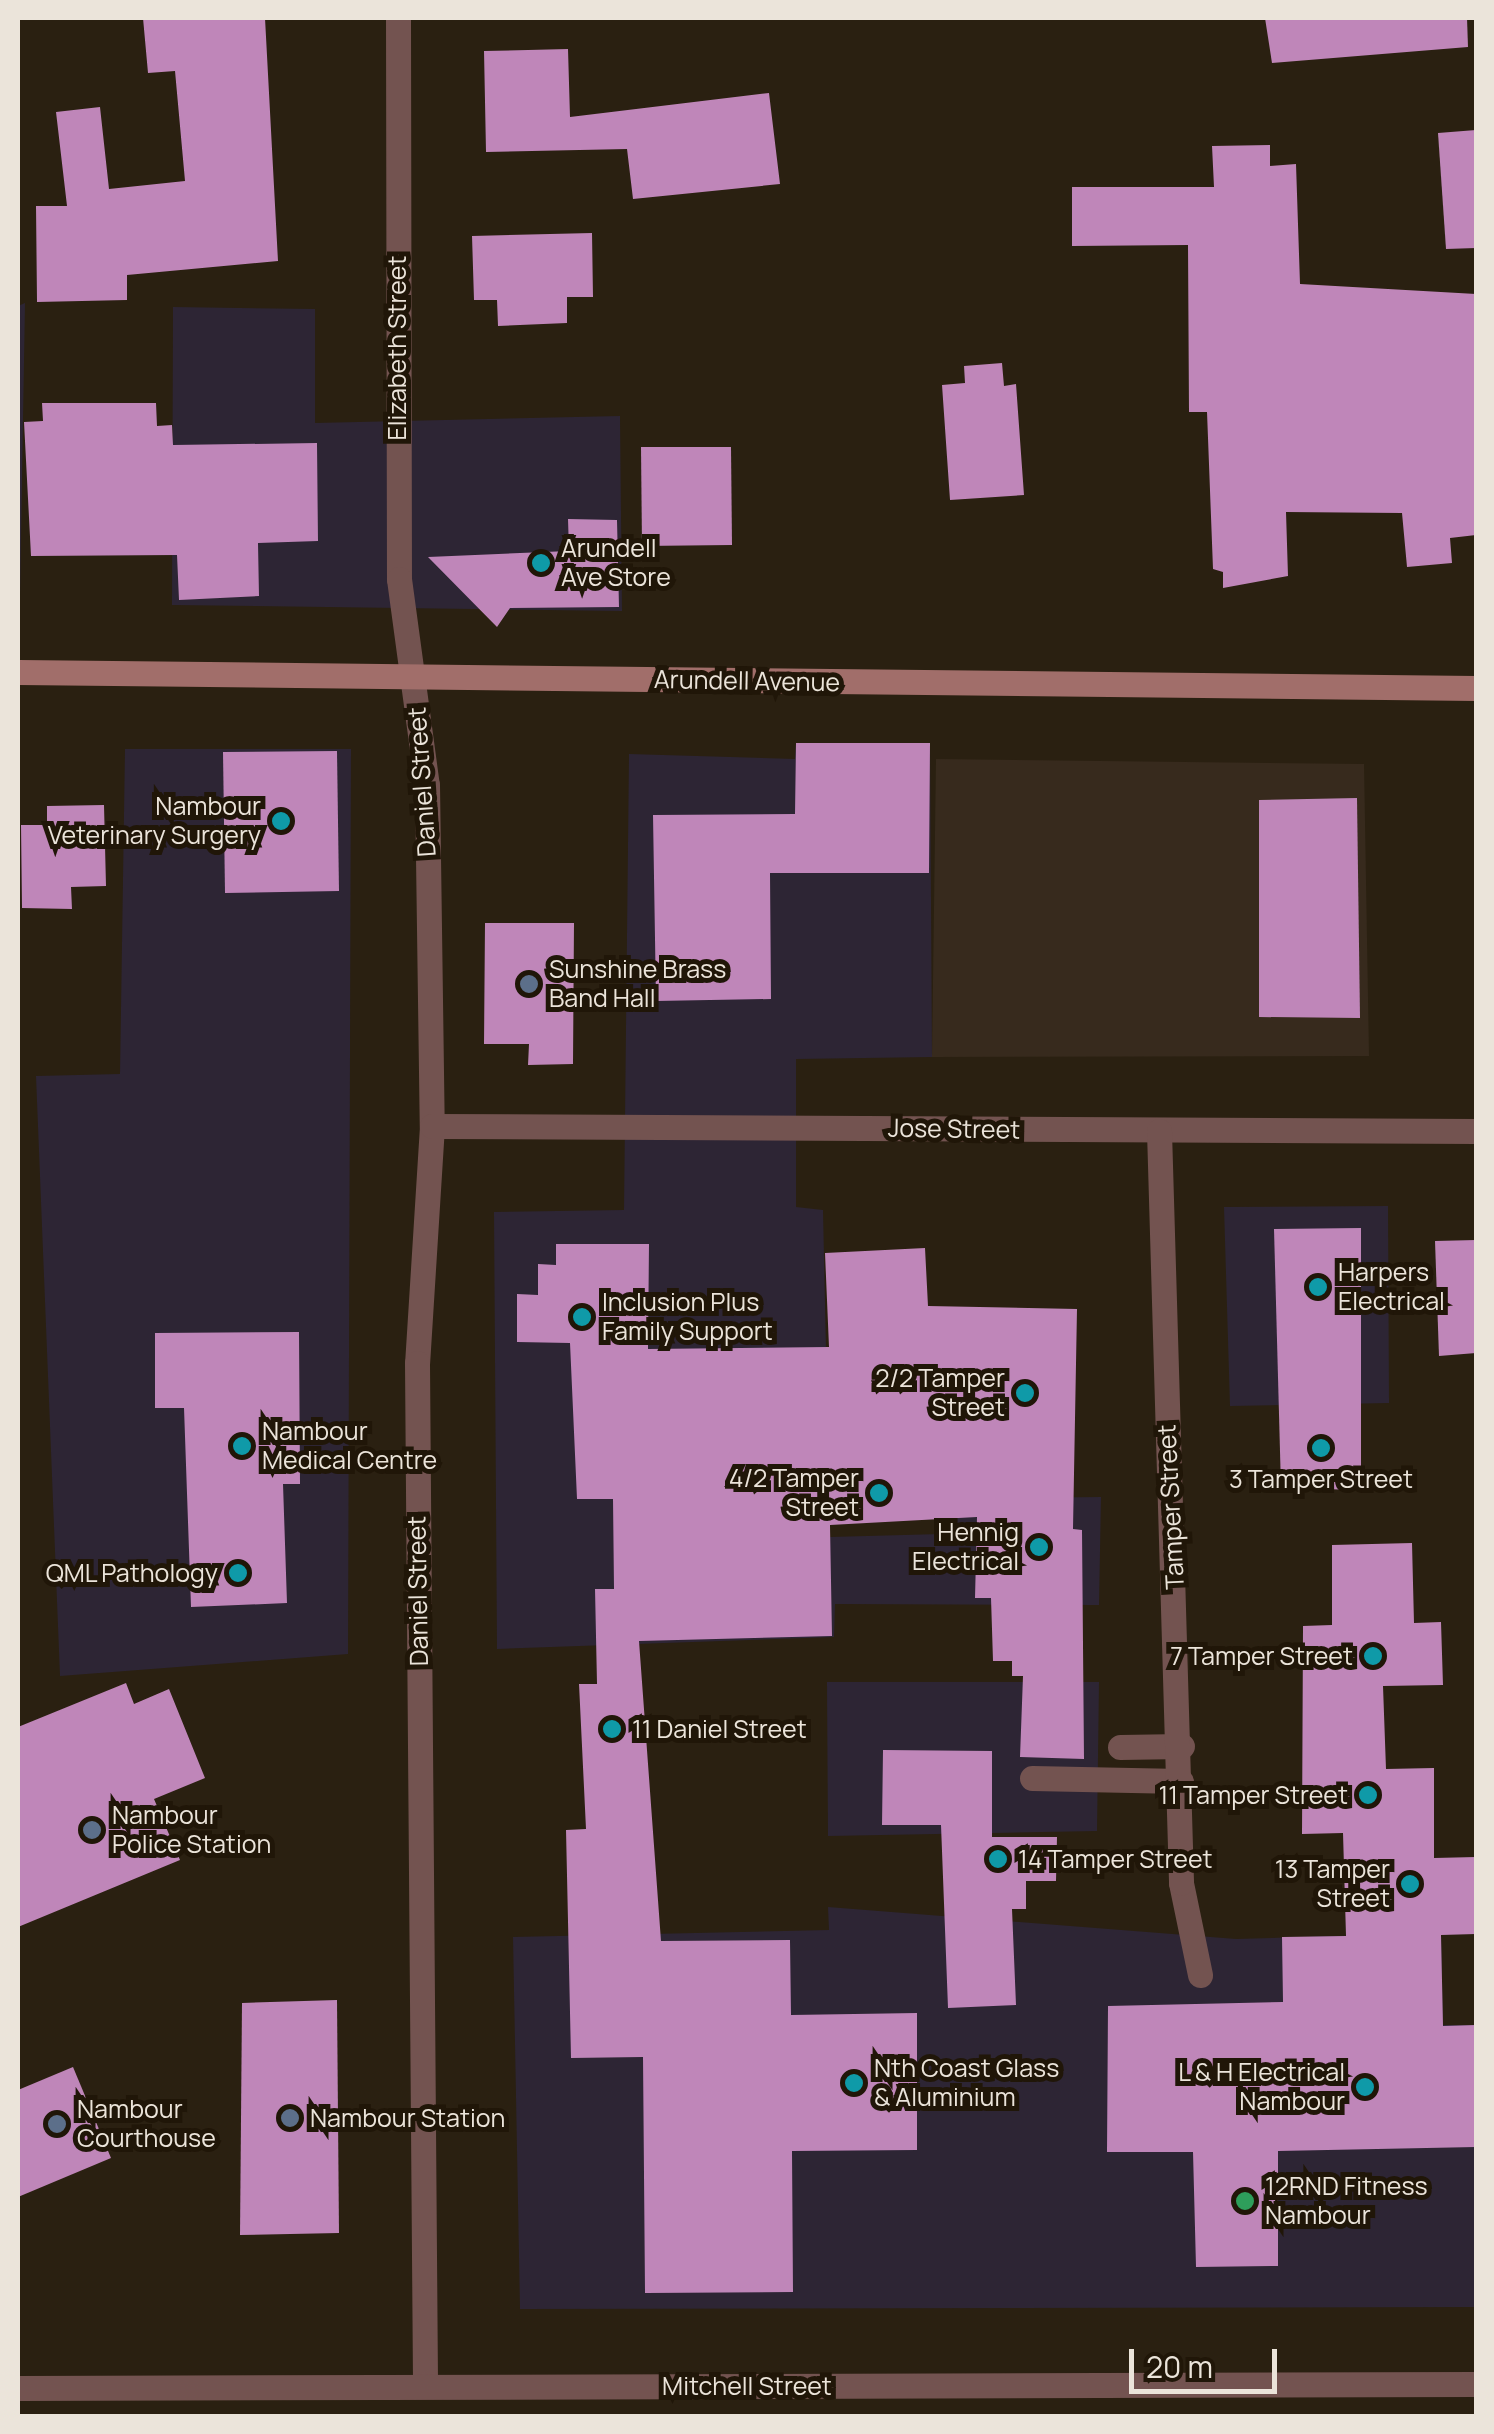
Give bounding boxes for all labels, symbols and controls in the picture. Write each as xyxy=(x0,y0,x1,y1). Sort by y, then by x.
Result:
street label: Elizabeth Street xyxy=(382,256,412,440)
place label: Arundell Ave Store xyxy=(561,534,671,593)
marker: Arundell Ave Store xyxy=(530,552,552,574)
street label: Arundell Avenue xyxy=(654,664,840,698)
street label: Daniel Street xyxy=(402,706,442,858)
place label: Nambour Veterinary Surgery xyxy=(48,792,261,851)
marker: Nambour Veterinary Surgery xyxy=(270,810,292,832)
place label: Sunshine Brass Band Hall xyxy=(549,955,726,1014)
marker: Sunshine Brass Band Hall xyxy=(518,973,540,995)
street label: Jose Street xyxy=(888,1113,1020,1145)
place label: Harpers Electrical xyxy=(1338,1258,1445,1317)
marker: Harpers Electrical xyxy=(1307,1276,1329,1298)
place label: Inclusion Plus Family Support xyxy=(602,1288,773,1347)
marker: Inclusion Plus Family Support xyxy=(571,1306,593,1328)
place label: 2/2 Tamper Street xyxy=(875,1364,1005,1423)
marker: 2/2 Tamper Street xyxy=(1014,1382,1036,1404)
place label: Nambour Medical Centre xyxy=(262,1417,437,1476)
street label: Tamper Street xyxy=(1152,1424,1190,1590)
marker: Nambour Medical Centre xyxy=(231,1435,253,1457)
marker: 3 Tamper Street xyxy=(1310,1437,1332,1459)
place label: 4/2 Tamper Street xyxy=(729,1464,859,1523)
place label: 3 Tamper Street xyxy=(1229,1464,1413,1494)
marker: 4/2 Tamper Street xyxy=(868,1482,890,1504)
street label: Daniel Street xyxy=(402,1516,434,1666)
place label: Hennig Electrical xyxy=(912,1518,1019,1577)
marker: Hennig Electrical xyxy=(1028,1536,1050,1558)
place label: QML Pathology xyxy=(44,1558,218,1588)
marker: QML Pathology xyxy=(227,1562,249,1584)
place label: 7 Tamper Street xyxy=(1170,1641,1353,1671)
marker: 7 Tamper Street xyxy=(1362,1645,1384,1667)
place label: 11 Daniel Street xyxy=(632,1714,807,1744)
marker: 11 Daniel Street xyxy=(601,1718,623,1740)
place label: 11 Tamper Street xyxy=(1158,1780,1348,1810)
marker: 11 Tamper Street xyxy=(1357,1784,1379,1806)
place label: Nambour Police Station xyxy=(112,1801,271,1860)
marker: Nambour Police Station xyxy=(81,1819,103,1841)
place label: 14 Tamper Street xyxy=(1018,1844,1213,1874)
marker: 14 Tamper Street xyxy=(987,1848,1009,1870)
place label: 13 Tamper Street xyxy=(1275,1855,1390,1914)
marker: 13 Tamper Street xyxy=(1399,1873,1421,1895)
place label: Nth Coast Glass & Aluminium xyxy=(874,2054,1059,2113)
place label: L & H Electrical Nambour xyxy=(1177,2058,1345,2117)
marker: Nth Coast Glass & Aluminium xyxy=(843,2072,865,2094)
marker: L & H Electrical Nambour xyxy=(1354,2076,1376,2098)
place label: Nambour Courthouse xyxy=(77,2095,216,2154)
place label: Nambour Station xyxy=(310,2103,505,2133)
marker: Nambour Station xyxy=(279,2107,301,2129)
marker: Nambour Courthouse xyxy=(46,2113,68,2135)
place label: 12RND Fitness Nambour xyxy=(1265,2172,1428,2231)
marker: 12RND Fitness Nambour xyxy=(1234,2190,1256,2212)
scale bar xyxy=(1134,2329,1282,2391)
text: 20 m xyxy=(1146,2346,1213,2387)
street label: Mitchell Street xyxy=(662,2371,832,2401)

